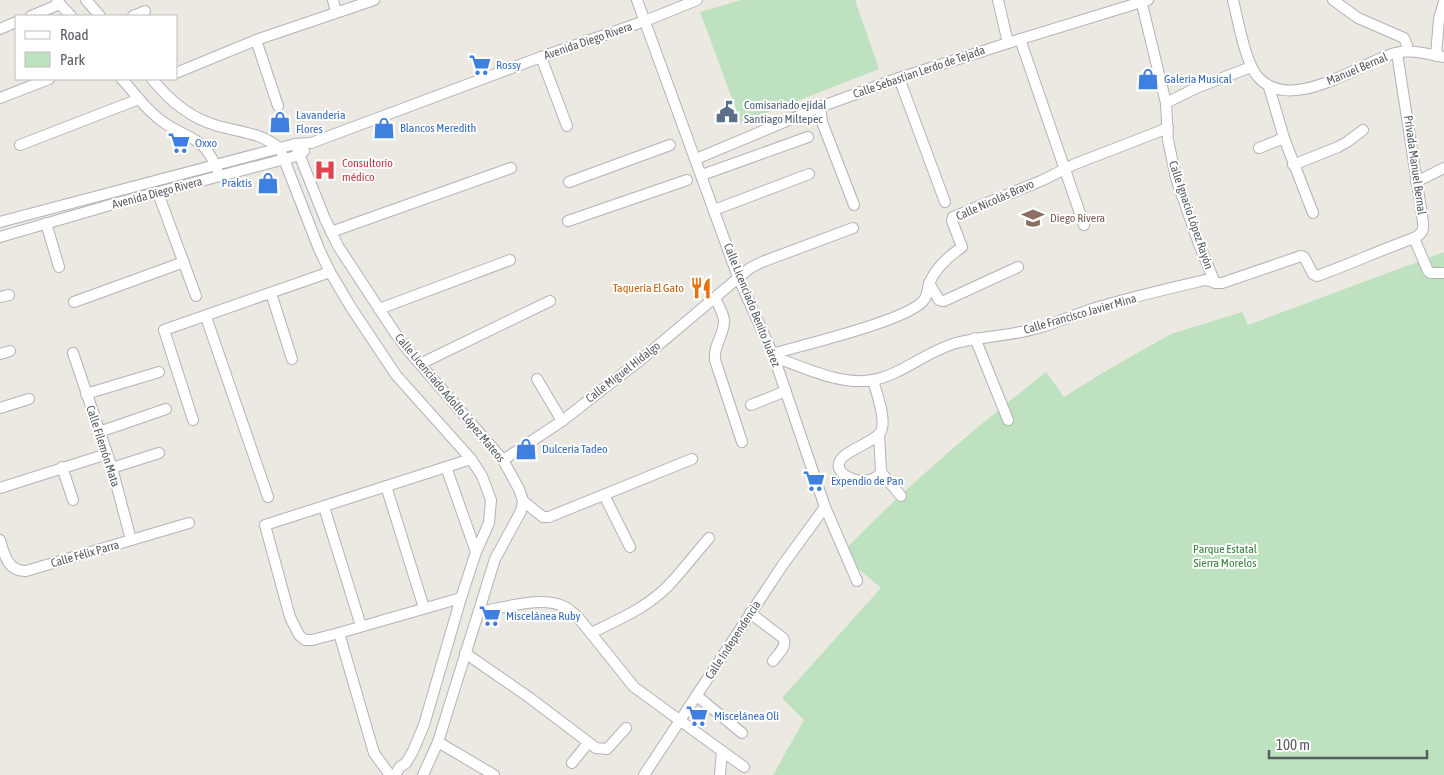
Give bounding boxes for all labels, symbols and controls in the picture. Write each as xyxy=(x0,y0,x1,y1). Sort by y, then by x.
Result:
legend xyxy=(15,15,178,80)
street label: Avenida Diego Rivera xyxy=(542,19,634,63)
text: Road xyxy=(60,26,89,43)
street label: Calle Sebastian Lerdo de Tejada xyxy=(851,43,987,101)
street label: Manuel Bernal xyxy=(1324,50,1390,88)
text: Park xyxy=(60,51,85,68)
supermarket icon: Rossy xyxy=(467,52,493,78)
place label: Rossy xyxy=(496,58,521,72)
shop icon: Galería Musical xyxy=(1135,66,1161,92)
place label: Galería Musical xyxy=(1164,72,1233,86)
place label: Comisariado ejidal Santiago Miltepec xyxy=(744,98,827,126)
public building icon: Comisariado ejidal Santiago Miltepec xyxy=(714,99,740,125)
place label: Lavanderia Flores xyxy=(296,108,345,136)
shop icon: Lavanderia Flores xyxy=(267,109,293,135)
street label: Privada Manuel Bernal xyxy=(1401,114,1429,216)
shop icon: Blancos Meredith xyxy=(371,115,397,141)
place label: Blancos Meredith xyxy=(400,121,476,135)
supermarket icon: Oxxo xyxy=(166,130,192,156)
place label: Oxxo xyxy=(195,136,218,150)
place label: Consultorio médico xyxy=(342,156,393,184)
hospital icon: Consultorio médico xyxy=(312,157,338,183)
street label: Calle Ignacio López Rayón xyxy=(1166,159,1216,271)
shop icon: Praktis xyxy=(255,170,281,196)
street label: Avenida Diego Rivera xyxy=(110,174,204,212)
place label: Praktis xyxy=(222,176,252,190)
street label: Calle Nicolás Bravo xyxy=(954,176,1037,223)
school or university icon: Diego Rivera xyxy=(1020,205,1046,231)
place label: Diego Rivera xyxy=(1050,211,1105,225)
street label: Calle Licenciado Benito Juárez xyxy=(721,241,783,369)
restaurant icon: Taqueria El Gato xyxy=(688,275,714,301)
place label: Taqueria El Gato xyxy=(613,281,684,295)
street label: Calle Francisco Javier Mina xyxy=(1022,291,1138,337)
street label: Calle Licenciado Adolfo López Mateos xyxy=(392,331,508,465)
street label: Calle Miguel Hidalgo xyxy=(583,338,663,405)
street label: Calle Filemón Mata xyxy=(83,403,123,489)
shop icon: Dulcería Tadeo xyxy=(513,436,539,462)
place label: Dulcería Tadeo xyxy=(542,442,608,456)
supermarket icon: Expendio de Pan xyxy=(801,468,827,494)
place label: Expendio de Pan xyxy=(831,474,903,488)
street label: Calle Félix Parra xyxy=(49,538,121,570)
park label: Parque Estatal Sierra Morelos xyxy=(1193,542,1258,570)
street label: Calle Independencia xyxy=(702,598,764,682)
supermarket icon: Miscelánea Ruby xyxy=(477,603,503,629)
place label: Miscelánea Ruby xyxy=(506,609,581,623)
supermarket icon: Miscelánea Oli xyxy=(684,703,710,729)
place label: Miscelánea Oli xyxy=(714,709,779,723)
scale bar xyxy=(1269,728,1426,760)
text: 100 m xyxy=(1276,736,1310,753)

